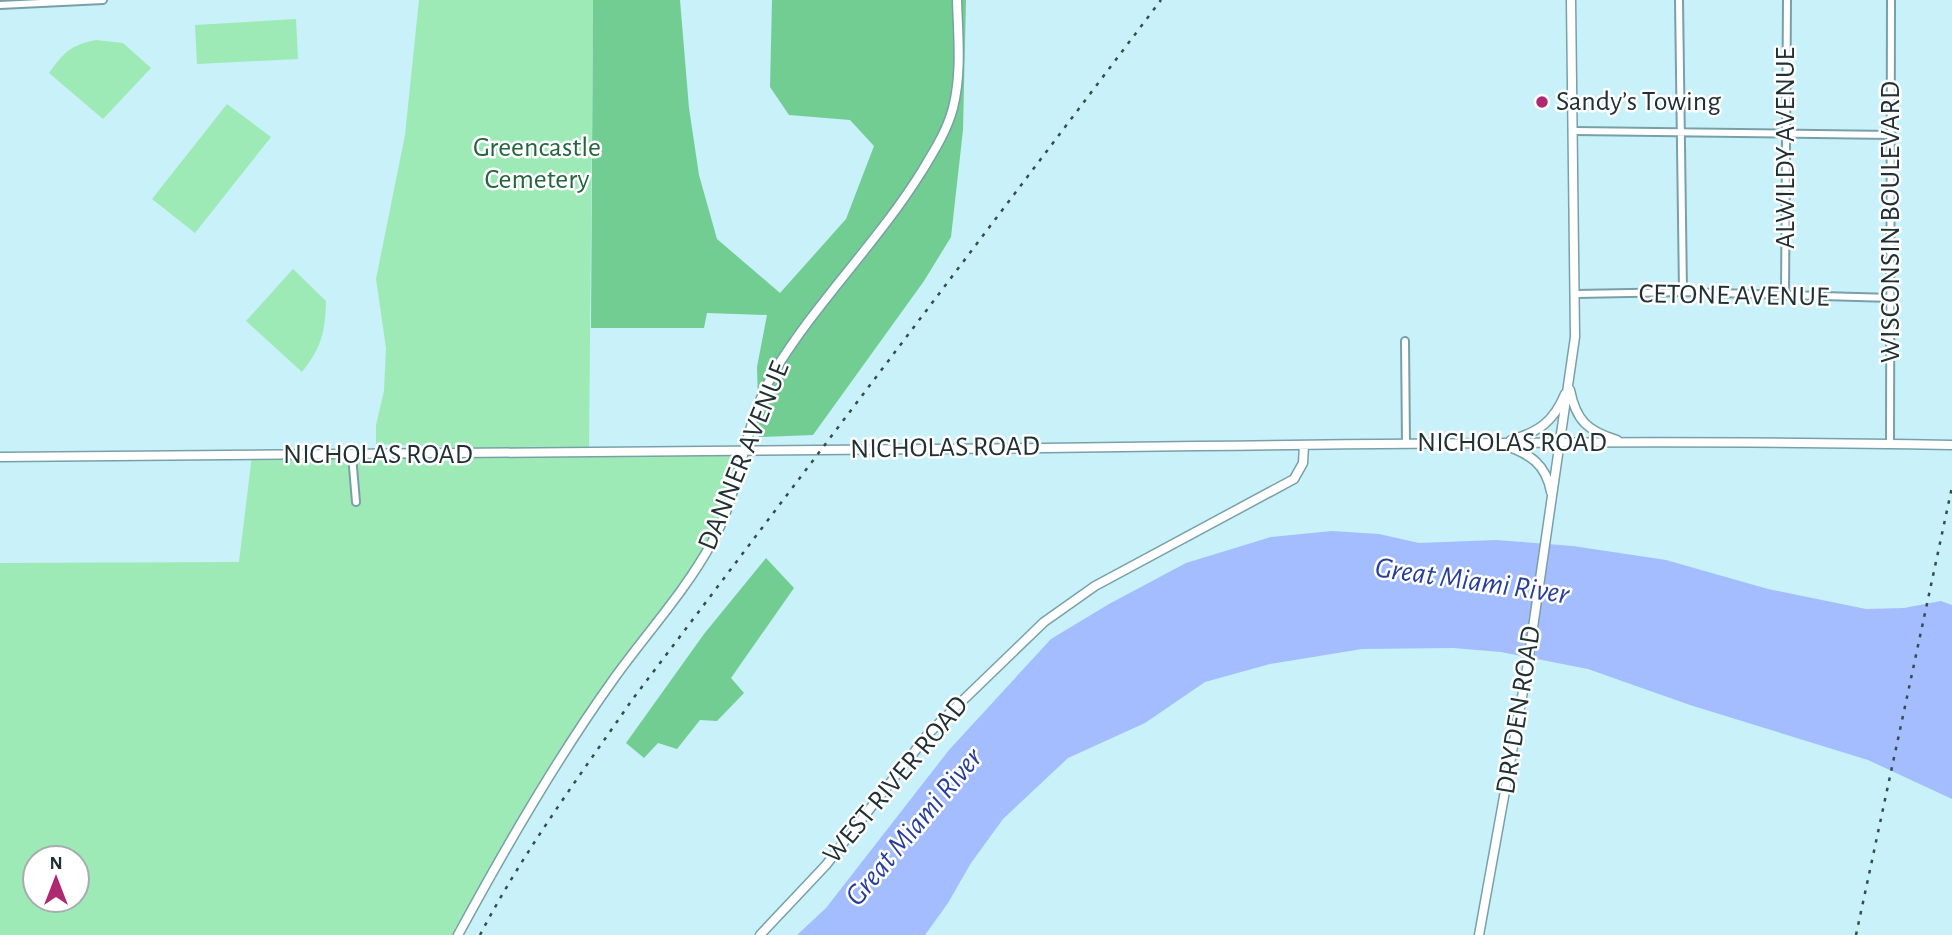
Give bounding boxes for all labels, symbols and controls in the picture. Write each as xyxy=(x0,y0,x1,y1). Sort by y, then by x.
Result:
street label: ALWILDY AVENUE xyxy=(1772,47,1800,249)
street label: WISCONSIN BOULEVARD xyxy=(1877,81,1905,363)
place label: Sandy’s Towing xyxy=(1556,88,1721,116)
marker: Sandy’s Towing xyxy=(1534,94,1550,110)
park label: Greencastle Cemetery xyxy=(473,134,601,194)
street label: CETONE AVENUE xyxy=(1638,280,1830,312)
street label: DANNER AVENUE xyxy=(693,358,795,554)
street label: NICHOLAS ROAD xyxy=(1417,429,1607,457)
street label: NICHOLAS ROAD xyxy=(850,432,1040,464)
street label: NICHOLAS ROAD xyxy=(283,441,473,469)
water label: Great Miami River xyxy=(1373,553,1572,610)
street label: DRYDEN ROAD xyxy=(1492,624,1546,796)
street label: WEST RIVER ROAD xyxy=(818,691,974,869)
water label: Great Miami River xyxy=(840,742,989,911)
north arrow xyxy=(21,844,91,914)
text: N xyxy=(49,854,63,873)

